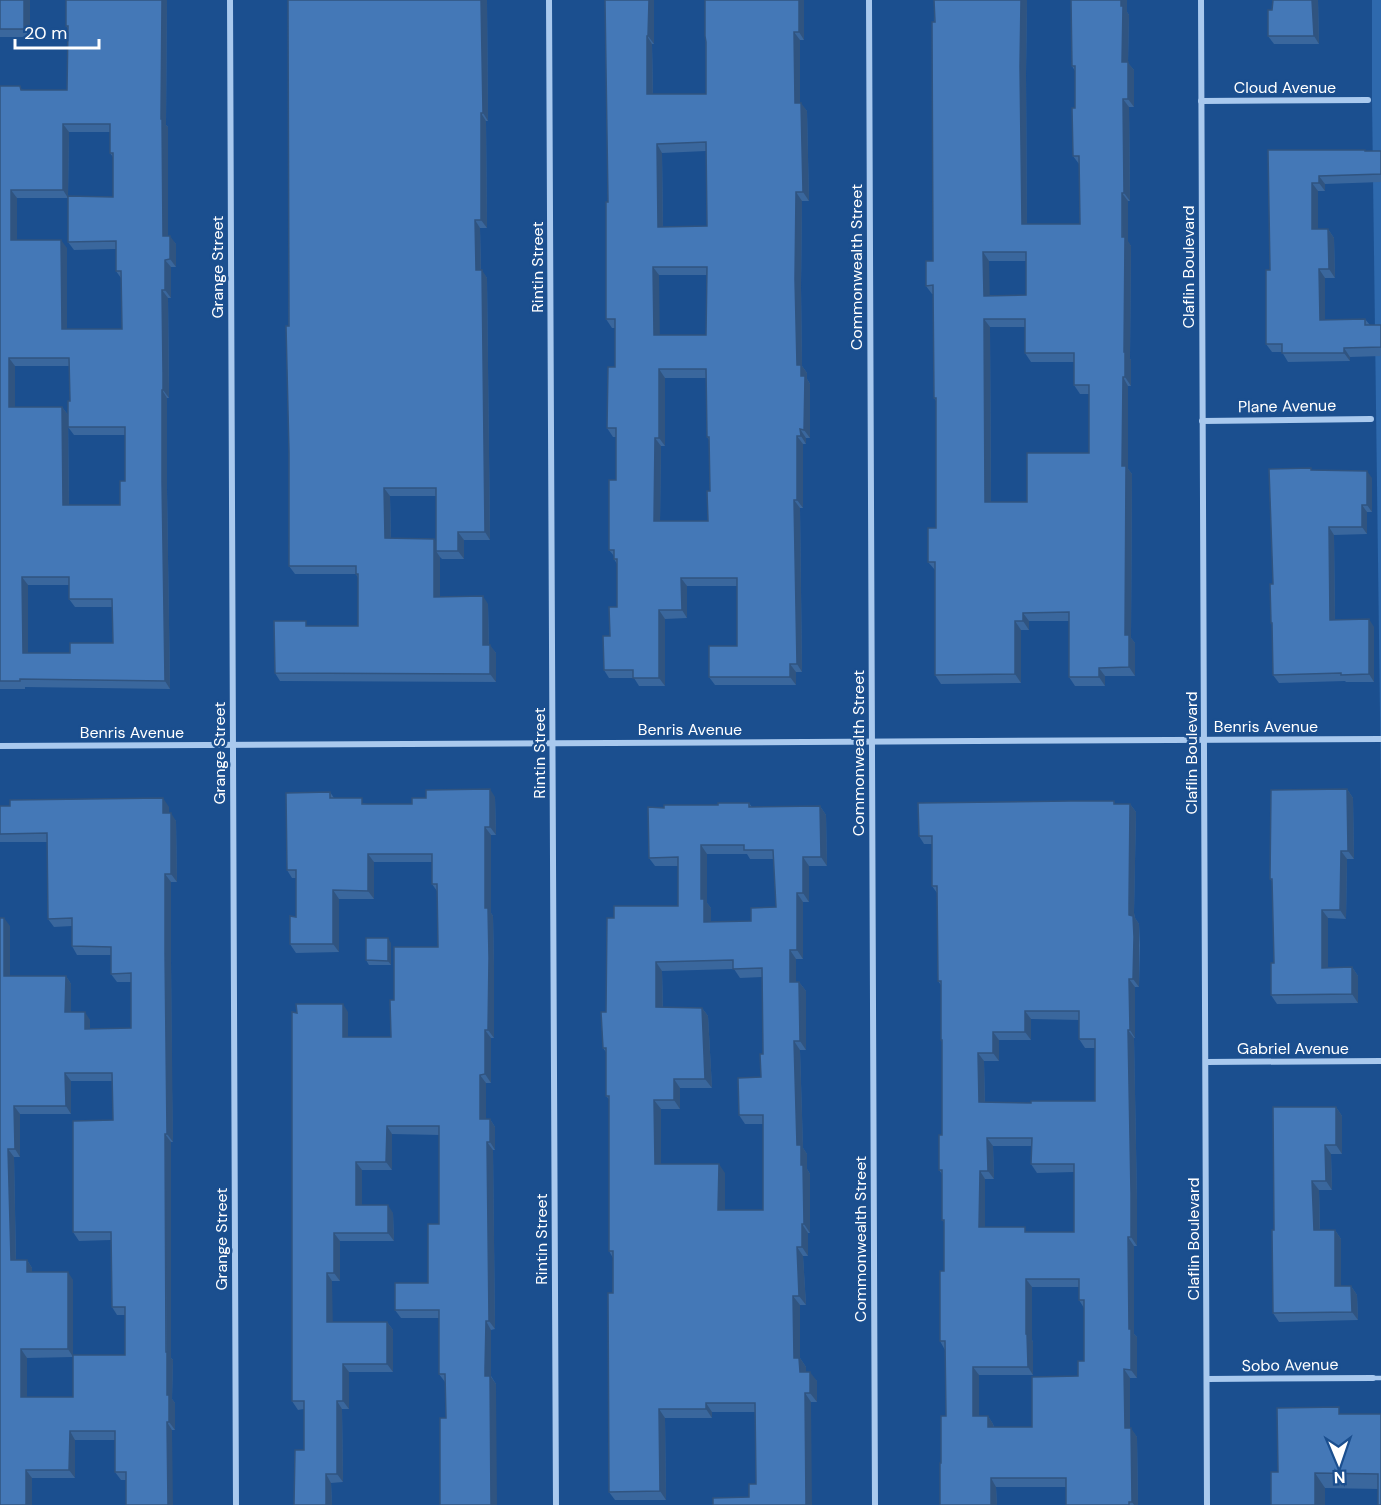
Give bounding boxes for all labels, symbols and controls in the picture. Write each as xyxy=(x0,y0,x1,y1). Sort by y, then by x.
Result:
scale bar xyxy=(15,12,99,50)
text: 20 m xyxy=(24,21,67,45)
street label: Cloud Avenue xyxy=(1234,77,1336,98)
street label: Commonwealth Street xyxy=(846,184,867,350)
street label: Claflin Boulevard xyxy=(1178,205,1199,329)
street label: Grange Street xyxy=(207,215,228,319)
street label: Rintin Street xyxy=(527,221,548,313)
street label: Plane Avenue xyxy=(1238,395,1336,417)
street label: Commonwealth Street xyxy=(848,670,869,836)
street label: Claflin Boulevard xyxy=(1181,691,1202,815)
street label: Grange Street xyxy=(209,701,230,805)
street label: Rintin Street xyxy=(529,707,550,799)
street label: Benris Avenue xyxy=(1214,716,1318,737)
street label: Benris Avenue xyxy=(638,719,742,740)
street label: Benris Avenue xyxy=(80,722,184,743)
street label: Gabriel Avenue xyxy=(1237,1038,1349,1059)
street label: Commonwealth Street xyxy=(850,1156,871,1322)
street label: Claflin Boulevard xyxy=(1183,1177,1204,1301)
street label: Grange Street xyxy=(211,1187,232,1291)
street label: Rintin Street xyxy=(531,1193,552,1285)
street label: Sobo Avenue xyxy=(1241,1354,1339,1376)
north arrow xyxy=(1309,1433,1369,1493)
text: N xyxy=(1333,1467,1346,1488)

